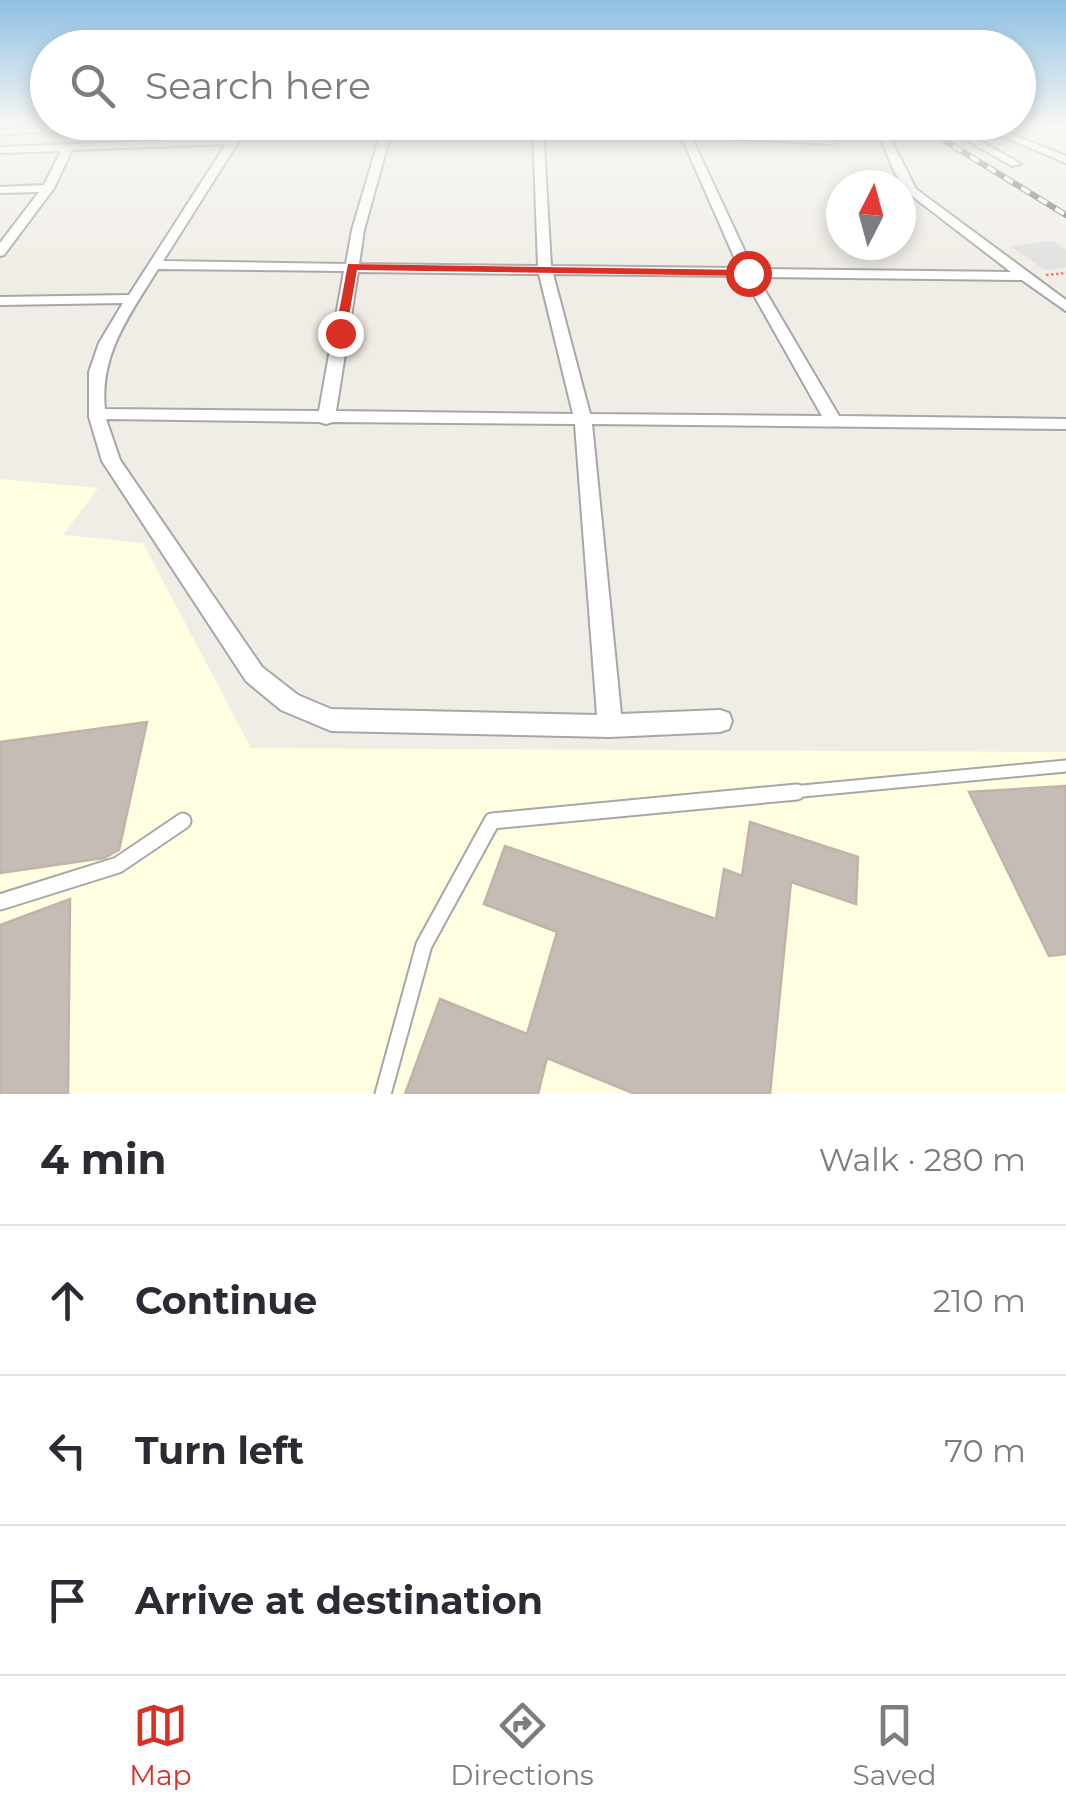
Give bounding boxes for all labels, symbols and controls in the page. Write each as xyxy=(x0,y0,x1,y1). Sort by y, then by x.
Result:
search box xyxy=(30,30,1036,140)
icon: search xyxy=(65,58,120,113)
text: Search here xyxy=(145,62,371,109)
north arrow xyxy=(826,170,916,260)
route start xyxy=(726,251,772,297)
route end xyxy=(318,311,364,357)
text: 4 min xyxy=(40,1133,167,1185)
text: Walk · 280 m xyxy=(819,1140,1026,1179)
icon: ahead xyxy=(40,1273,95,1328)
text: Continue xyxy=(135,1277,317,1324)
text: 210 m xyxy=(933,1281,1026,1320)
icon: left xyxy=(40,1423,95,1478)
text: Turn left xyxy=(135,1427,304,1474)
text: 70 m xyxy=(944,1431,1026,1470)
icon: arrive xyxy=(40,1573,95,1628)
text: Arrive at destination xyxy=(135,1577,543,1624)
tab: Map xyxy=(129,1698,192,1792)
tab: Directions xyxy=(450,1698,594,1792)
tab: Saved xyxy=(852,1698,937,1792)

